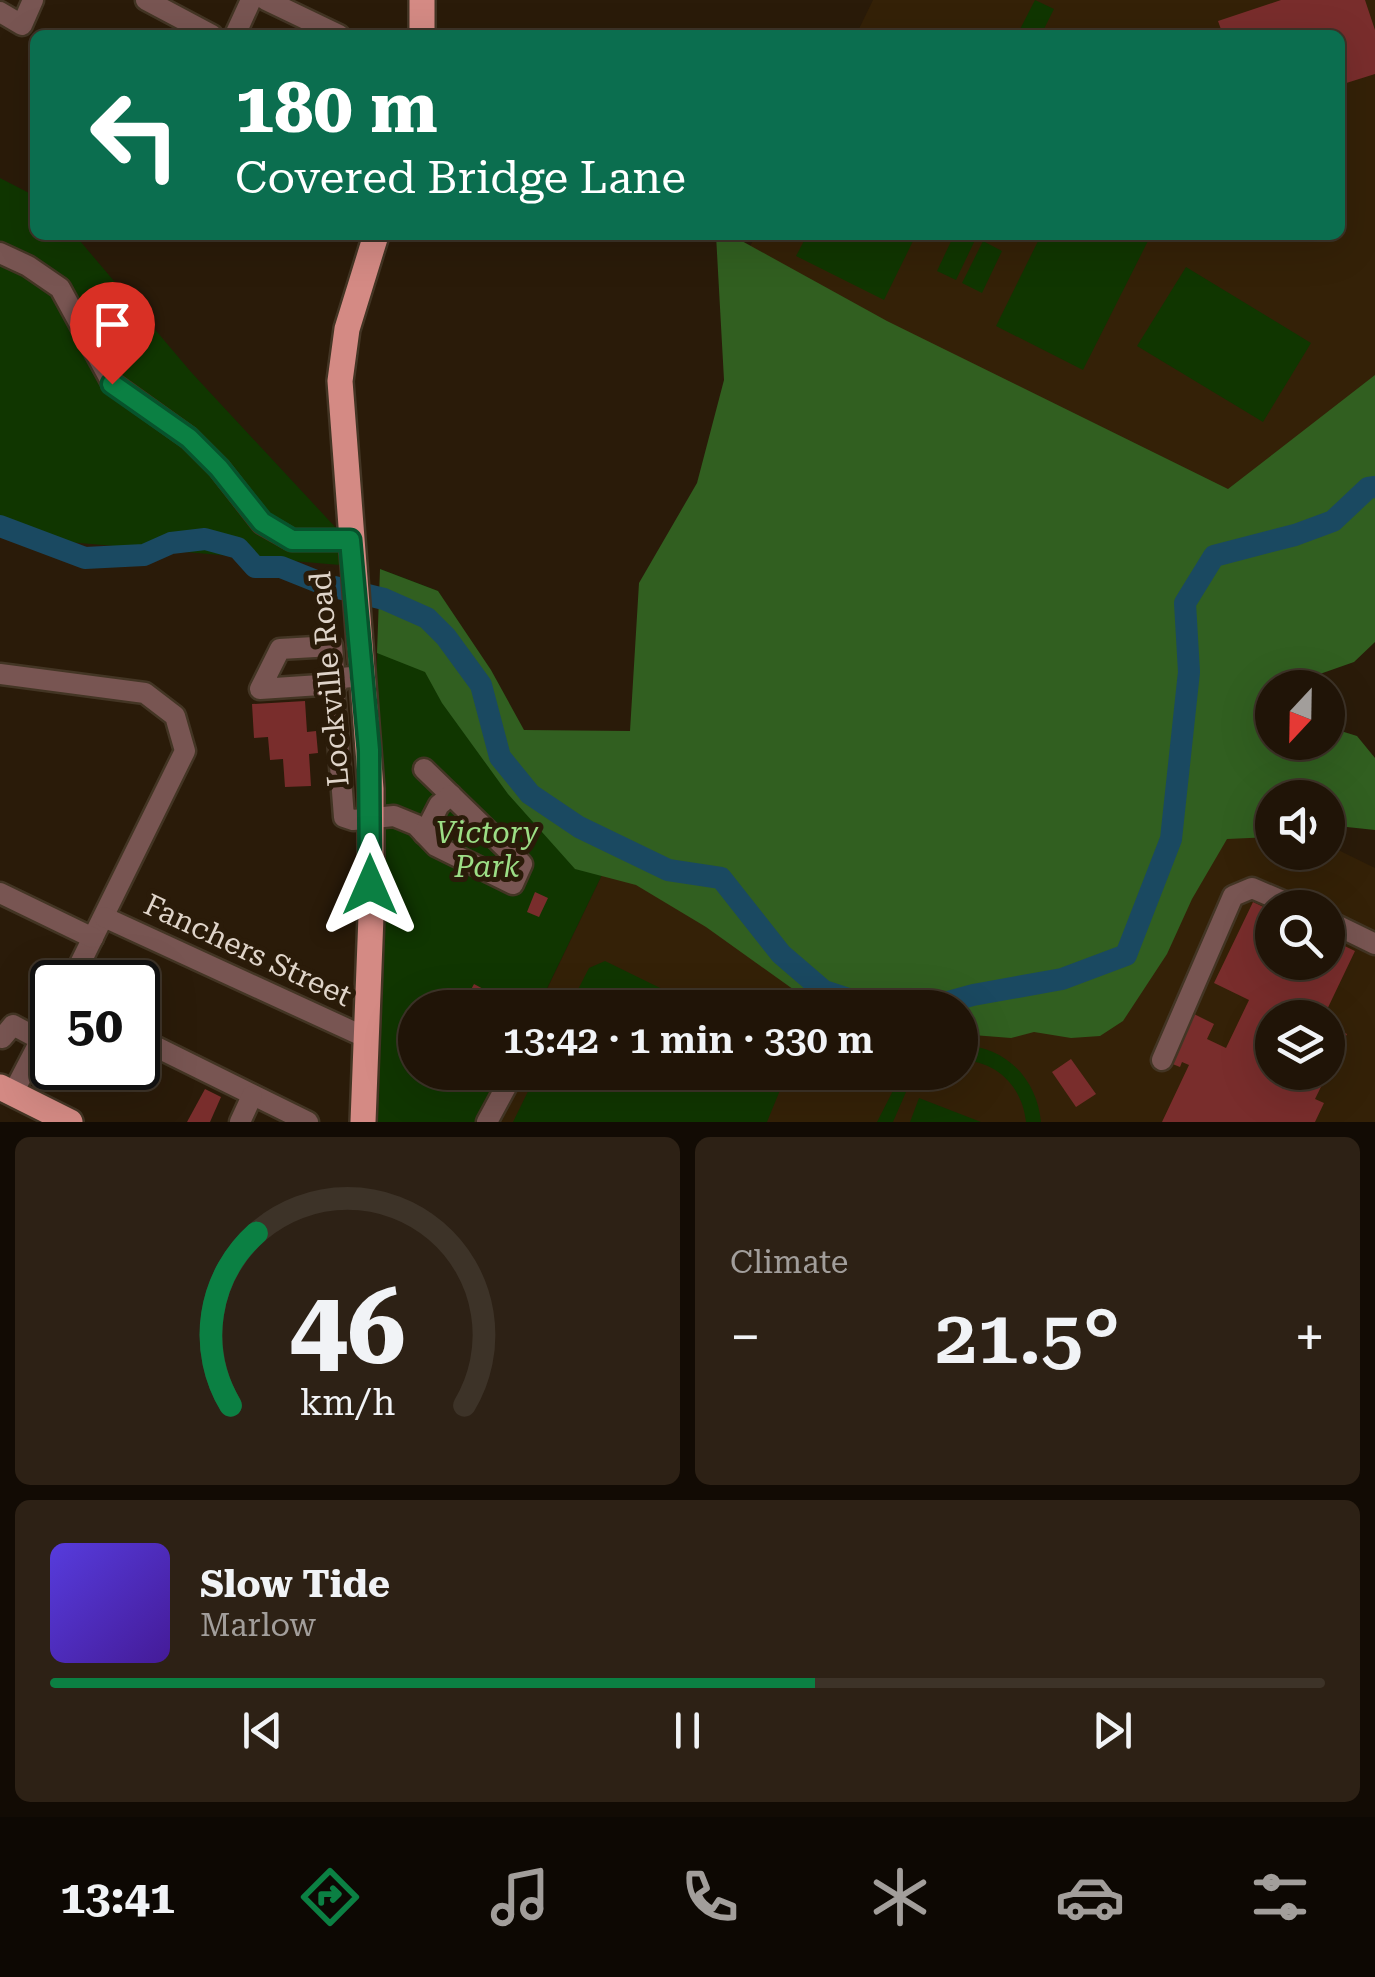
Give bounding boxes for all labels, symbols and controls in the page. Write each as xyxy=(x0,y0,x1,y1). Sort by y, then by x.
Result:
text: 180 m xyxy=(235,67,438,149)
icon: left xyxy=(70,70,200,200)
text: Covered Bridge Lane xyxy=(235,151,686,204)
pin xyxy=(70,282,155,385)
icon: arrive xyxy=(85,297,140,352)
street label: Lockville Road xyxy=(302,570,356,788)
north arrow xyxy=(1255,670,1345,760)
map controls xyxy=(1255,670,1345,1090)
button: sound xyxy=(1255,780,1345,870)
park label: Victory Park xyxy=(436,815,539,884)
position arrow xyxy=(318,833,422,937)
street label: Fanchers Street xyxy=(139,887,357,1013)
button: search xyxy=(1255,890,1345,980)
speed limit sign: 50 xyxy=(30,960,160,1090)
button: layers xyxy=(1255,1000,1345,1090)
text: 13:42 · 1 min · 330 m xyxy=(503,1018,874,1062)
text: Climate xyxy=(730,1243,848,1281)
text: 46 xyxy=(289,1267,406,1388)
text: 21.5° xyxy=(935,1293,1120,1381)
text: − xyxy=(730,1305,761,1369)
text: + xyxy=(1294,1305,1325,1369)
text: km/h xyxy=(300,1382,395,1424)
text: Slow Tide xyxy=(200,1562,390,1606)
text: Marlow xyxy=(200,1606,316,1644)
icon: previous xyxy=(235,1703,290,1758)
icon: pause xyxy=(660,1703,715,1758)
icon: next xyxy=(1085,1703,1140,1758)
icon: directions xyxy=(295,1862,365,1932)
icon: music xyxy=(485,1862,555,1932)
icon: phone xyxy=(675,1862,745,1932)
icon: climate xyxy=(865,1862,935,1932)
icon: car xyxy=(1055,1862,1125,1932)
icon: filters xyxy=(1245,1862,1315,1932)
text: 13:41 xyxy=(60,1871,175,1924)

